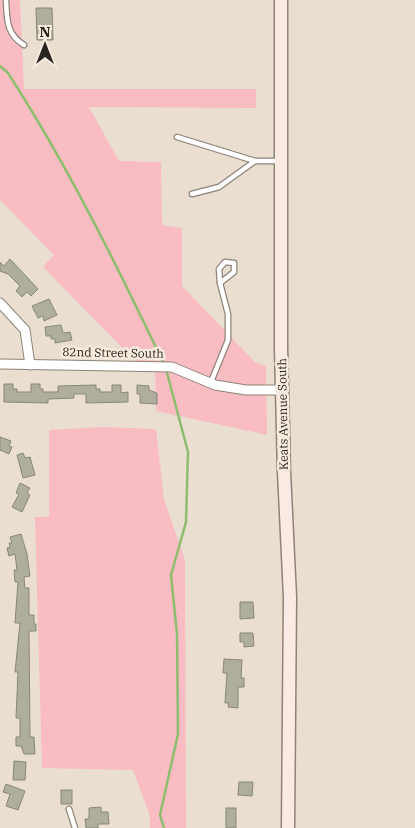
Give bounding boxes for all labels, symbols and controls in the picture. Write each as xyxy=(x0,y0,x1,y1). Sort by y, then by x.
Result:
north arrow xyxy=(20,20,70,70)
text: N xyxy=(39,23,51,41)
street label: 82nd Street South xyxy=(62,344,164,361)
street label: Keats Avenue South xyxy=(274,357,291,470)

